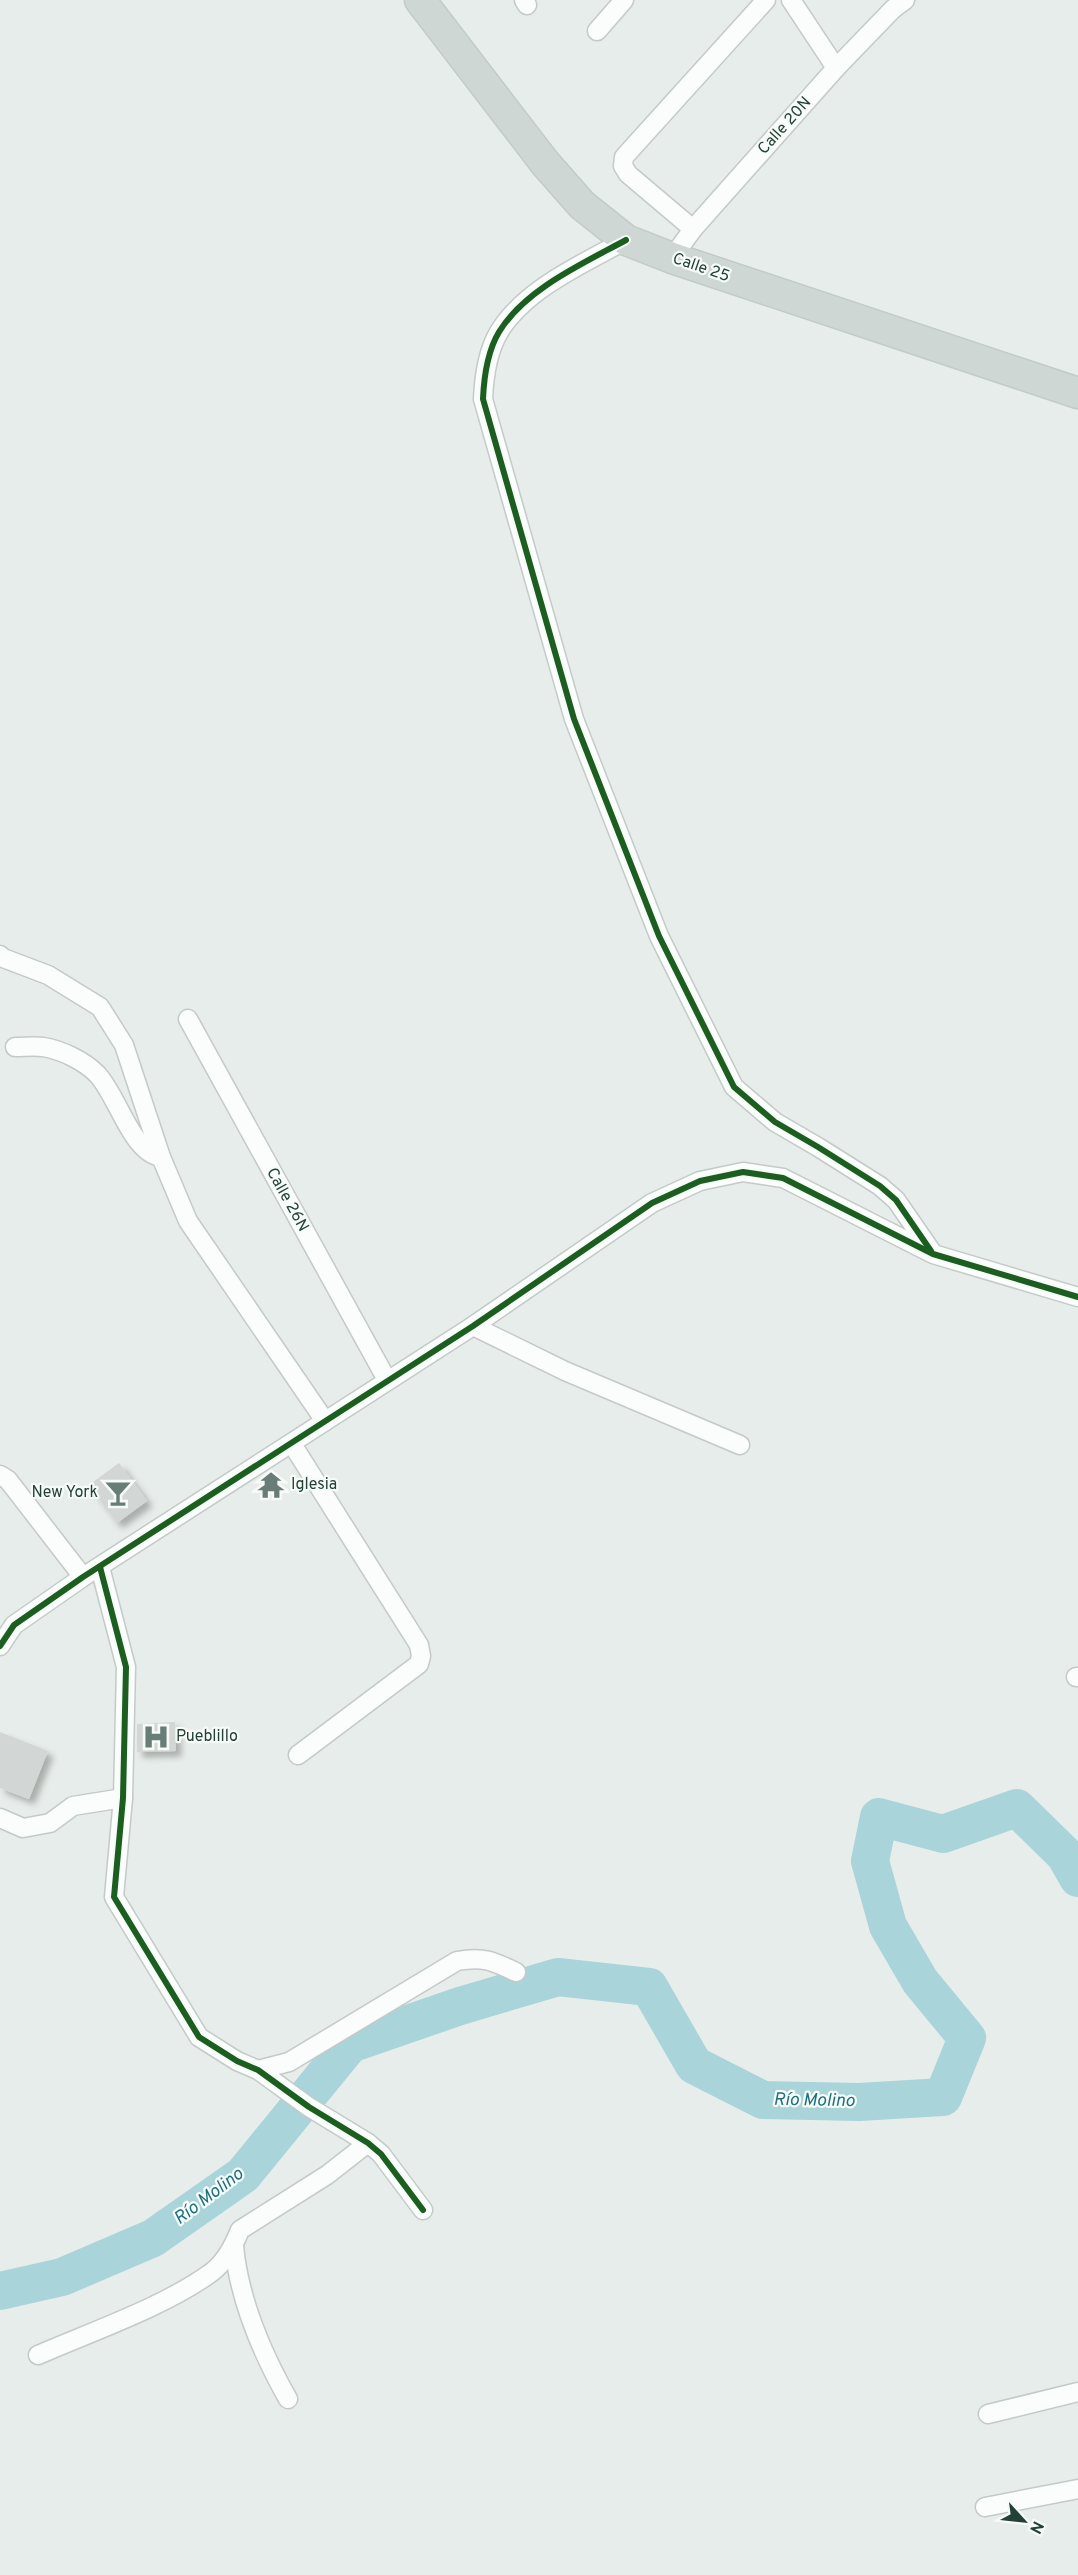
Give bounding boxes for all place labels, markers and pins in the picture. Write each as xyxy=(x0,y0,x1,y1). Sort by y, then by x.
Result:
temple icon: Iglesia xyxy=(256,1470,286,1500)
place label: Iglesia xyxy=(291,1475,337,1495)
bar icon: New York xyxy=(103,1478,133,1508)
place label: New York xyxy=(31,1483,98,1503)
hospital icon: Pueblillo xyxy=(141,1722,171,1752)
place label: Pueblillo xyxy=(176,1727,238,1747)

